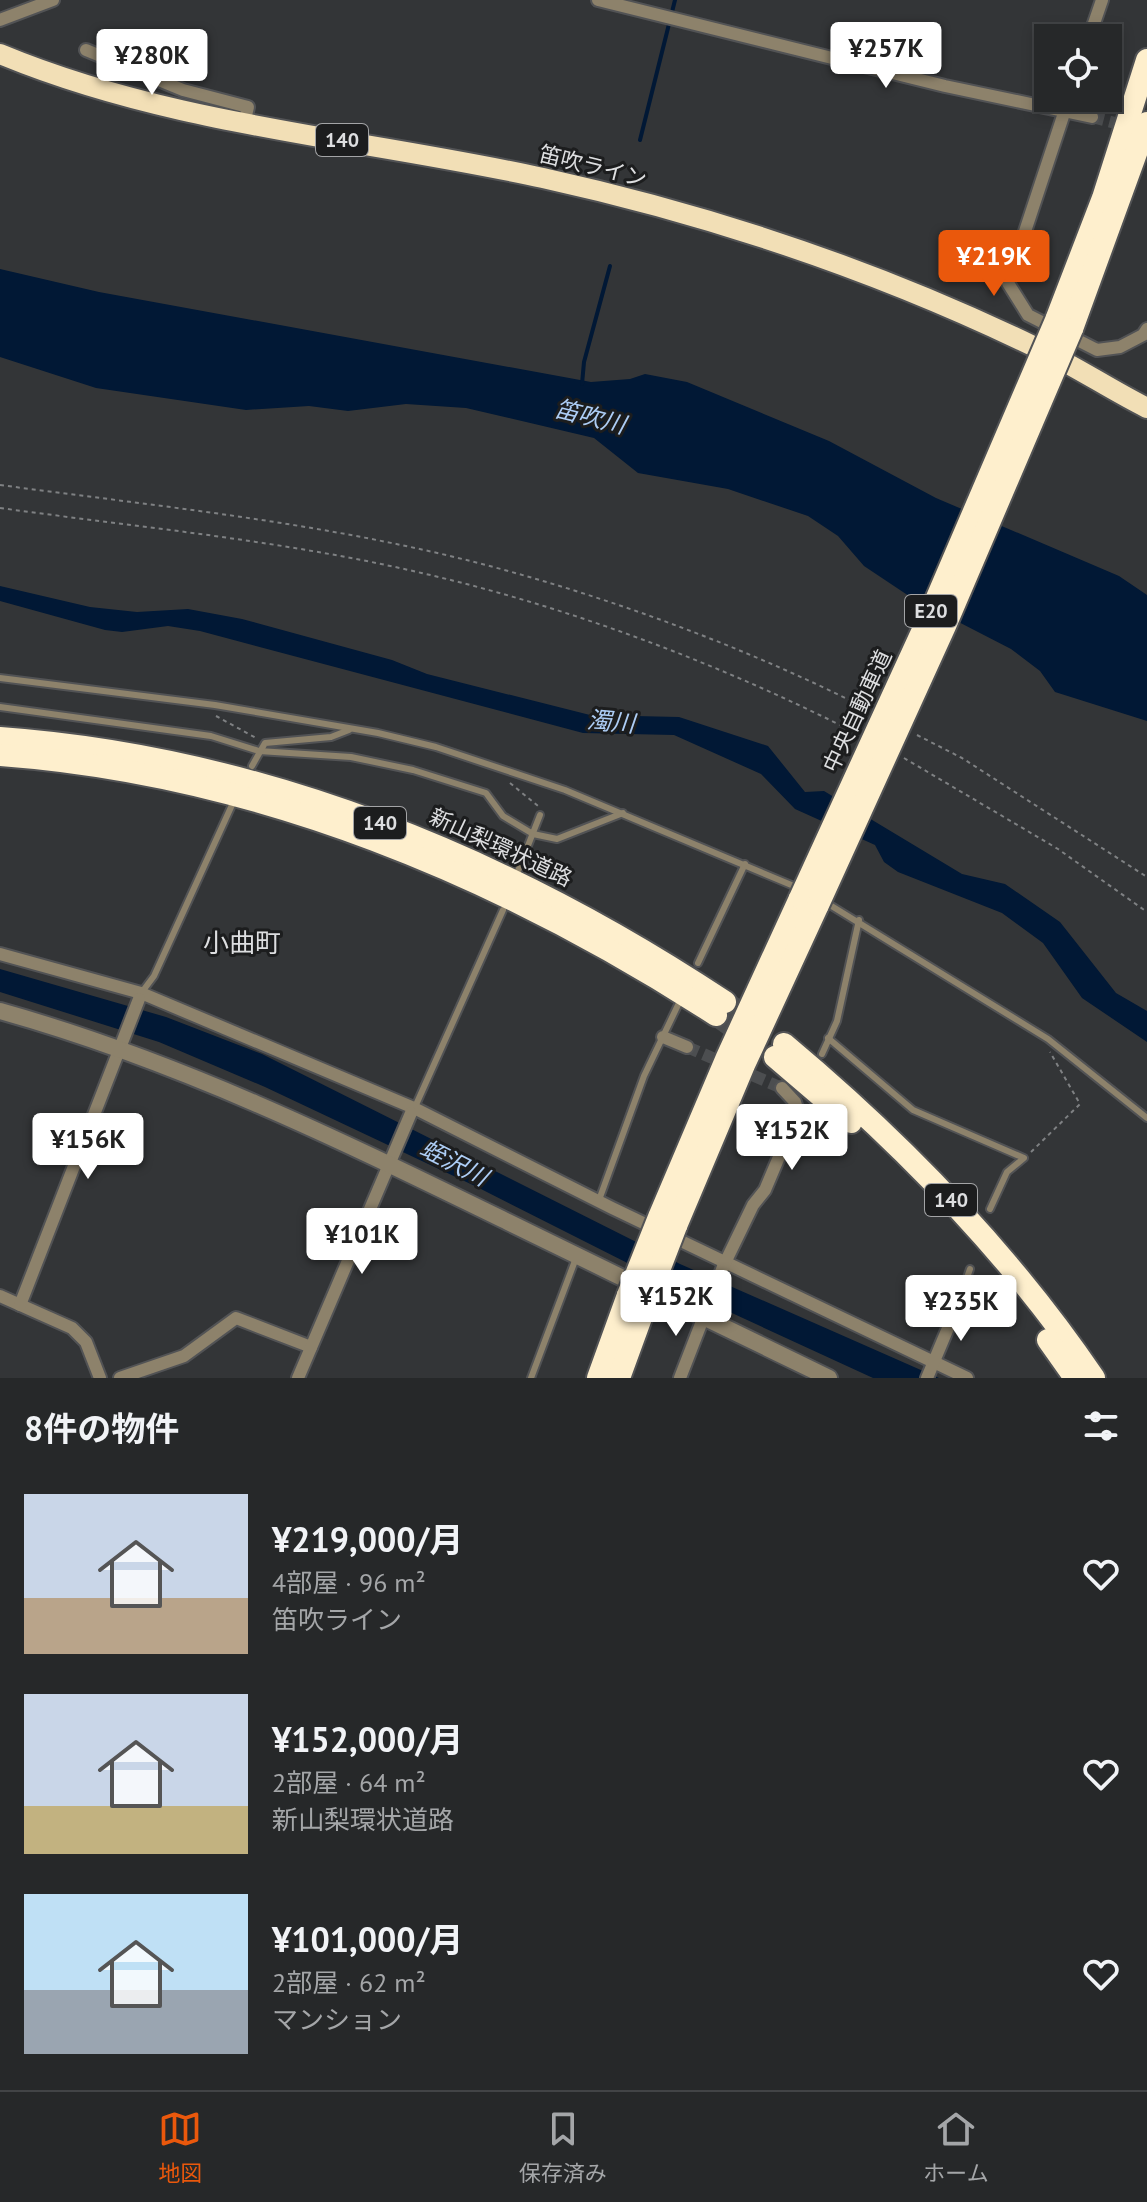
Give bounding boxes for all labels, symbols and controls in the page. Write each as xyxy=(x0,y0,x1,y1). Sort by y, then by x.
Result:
pin: ¥257K xyxy=(830,22,942,90)
map controls xyxy=(1034,24,1122,112)
button: locate xyxy=(1034,24,1122,112)
pin: ¥280K xyxy=(96,29,208,97)
text: ¥257K xyxy=(848,31,924,64)
text: ¥280K xyxy=(114,38,190,71)
road number: 140 xyxy=(316,124,368,156)
street label: 笛吹ライン xyxy=(536,139,650,193)
pin: ¥219K xyxy=(938,230,1050,298)
text: ¥219K xyxy=(956,239,1032,272)
water label: 笛吹川 xyxy=(551,393,632,441)
road number: E20 xyxy=(905,595,957,627)
street label: 中央自動車道 xyxy=(816,645,898,777)
water label: 濁川 xyxy=(586,704,639,739)
street label: 新山梨環状道路 xyxy=(425,802,577,892)
road number: 140 xyxy=(354,807,406,839)
district label: 小曲町 xyxy=(203,926,281,959)
pin: ¥152K xyxy=(736,1104,848,1172)
pin: ¥156K xyxy=(32,1113,144,1181)
text: ¥152K xyxy=(754,1113,830,1146)
text: ¥156K xyxy=(50,1122,126,1155)
water label: 蛭沢川 xyxy=(415,1132,496,1194)
road number: 140 xyxy=(925,1184,977,1216)
pin: ¥101K xyxy=(306,1208,418,1276)
text: ¥101K xyxy=(324,1217,400,1250)
pin: ¥152K xyxy=(620,1270,732,1338)
pin: ¥235K xyxy=(905,1275,1017,1343)
text: ¥152K xyxy=(638,1279,714,1312)
text: ¥235K xyxy=(923,1284,999,1317)
icon: filters xyxy=(1079,1404,1123,1448)
text: 8件の物件 xyxy=(24,1406,179,1450)
text: ¥219,000/月 xyxy=(272,1517,463,1561)
icon: home xyxy=(88,1526,184,1622)
icon: heart xyxy=(1079,1552,1123,1596)
text: 4部屋 · 96 m² xyxy=(272,1566,426,1599)
text: 笛吹ライン xyxy=(272,1603,402,1636)
text: ¥152,000/月 xyxy=(272,1717,463,1761)
icon: home xyxy=(88,1726,184,1822)
icon: heart xyxy=(1079,1752,1123,1796)
text: 2部屋 · 64 m² xyxy=(272,1766,426,1799)
text: 新山梨環状道路 xyxy=(272,1803,454,1836)
text: ¥101,000/月 xyxy=(272,1917,463,1961)
icon: home xyxy=(88,1926,184,2022)
icon: heart xyxy=(1079,1952,1123,1996)
text: 2部屋 · 62 m² xyxy=(272,1966,426,1999)
text: マンション xyxy=(272,2003,402,2036)
tab: 地図 xyxy=(158,2107,202,2187)
tab: 保存済み xyxy=(519,2107,607,2187)
tab: ホーム xyxy=(923,2107,989,2187)

